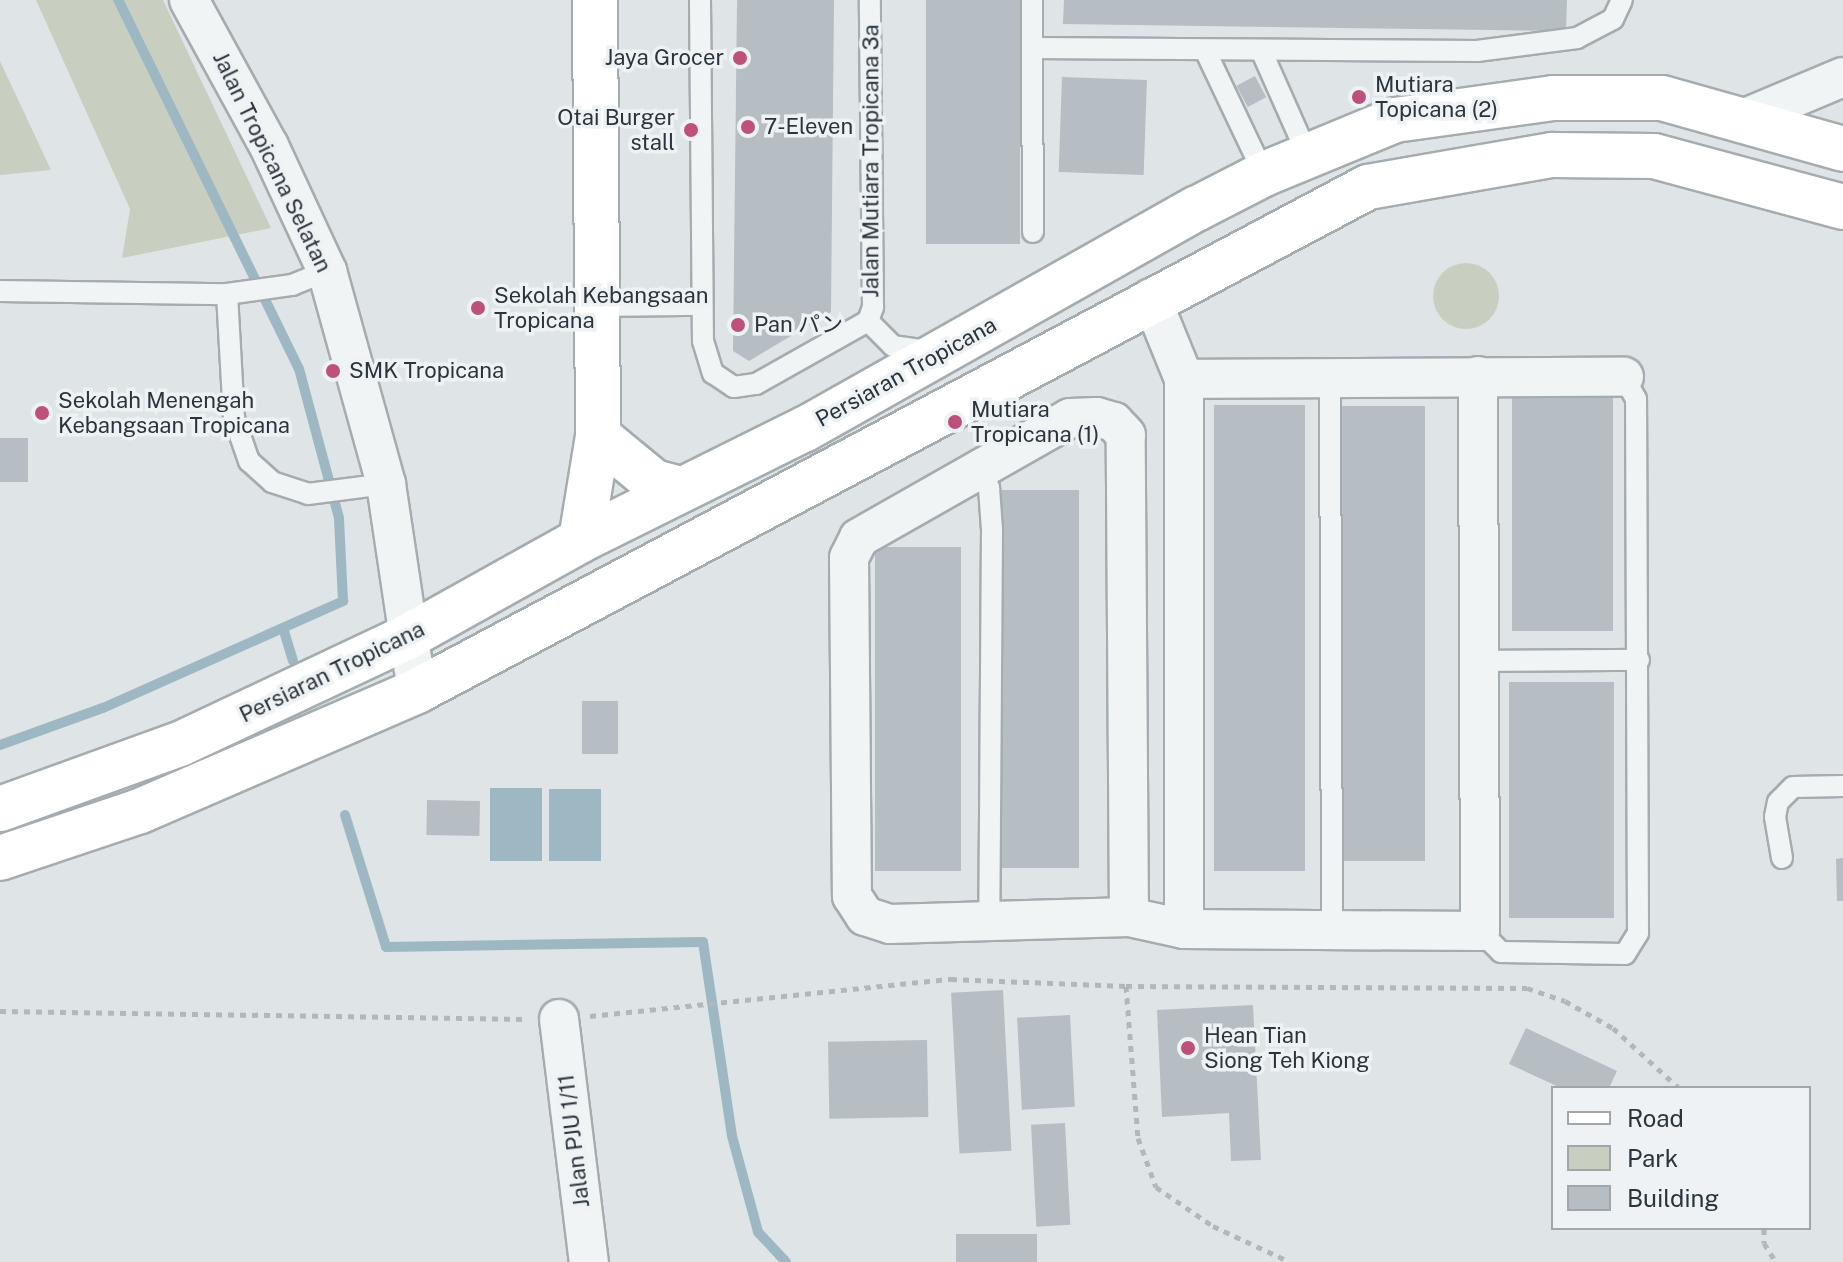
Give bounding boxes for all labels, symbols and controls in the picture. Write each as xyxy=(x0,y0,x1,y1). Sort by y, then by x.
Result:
street label: Jalan Mutiara Tropicana 3a xyxy=(858,24,884,298)
place label: Jaya Grocer xyxy=(605,45,724,71)
street label: Jalan Tropicana Selatan xyxy=(207,47,337,277)
marker: Jaya Grocer xyxy=(731,49,749,67)
place label: Mutiara Topicana (2) xyxy=(1375,71,1498,122)
marker: Mutiara Topicana (2) xyxy=(1350,88,1368,106)
place label: Otai Burger stall xyxy=(557,104,675,156)
place label: 7-Eleven xyxy=(764,114,853,140)
marker: 7-Eleven xyxy=(739,118,757,136)
marker: Otai Burger stall xyxy=(682,121,700,139)
place label: Sekolah Kebangsaan Tropicana xyxy=(494,282,708,334)
marker: Sekolah Kebangsaan Tropicana xyxy=(469,299,487,317)
street label: Persiaran Tropicana xyxy=(811,311,1001,433)
place label: Pan パン xyxy=(754,312,842,338)
marker: Pan パン xyxy=(729,316,747,334)
place label: SMK Tropicana xyxy=(349,358,504,384)
marker: SMK Tropicana xyxy=(324,362,342,380)
place label: Sekolah Menengah Kebangsaan Tropicana xyxy=(58,387,290,438)
place label: Mutiara Tropicana (1) xyxy=(971,396,1099,448)
marker: Sekolah Menengah Kebangsaan Tropicana xyxy=(33,404,51,422)
marker: Mutiara Tropicana (1) xyxy=(946,413,964,431)
street label: Persiaran Tropicana xyxy=(235,616,429,728)
place label: Hean Tian Siong Teh Kiong xyxy=(1204,1022,1370,1074)
marker: Hean Tian Siong Teh Kiong xyxy=(1179,1039,1197,1057)
street label: Jalan PJU 1/11 xyxy=(553,1073,595,1209)
legend xyxy=(1551,1086,1811,1230)
text: Road xyxy=(1627,1104,1684,1132)
text: Park xyxy=(1627,1144,1678,1172)
text: Building xyxy=(1627,1184,1719,1212)

